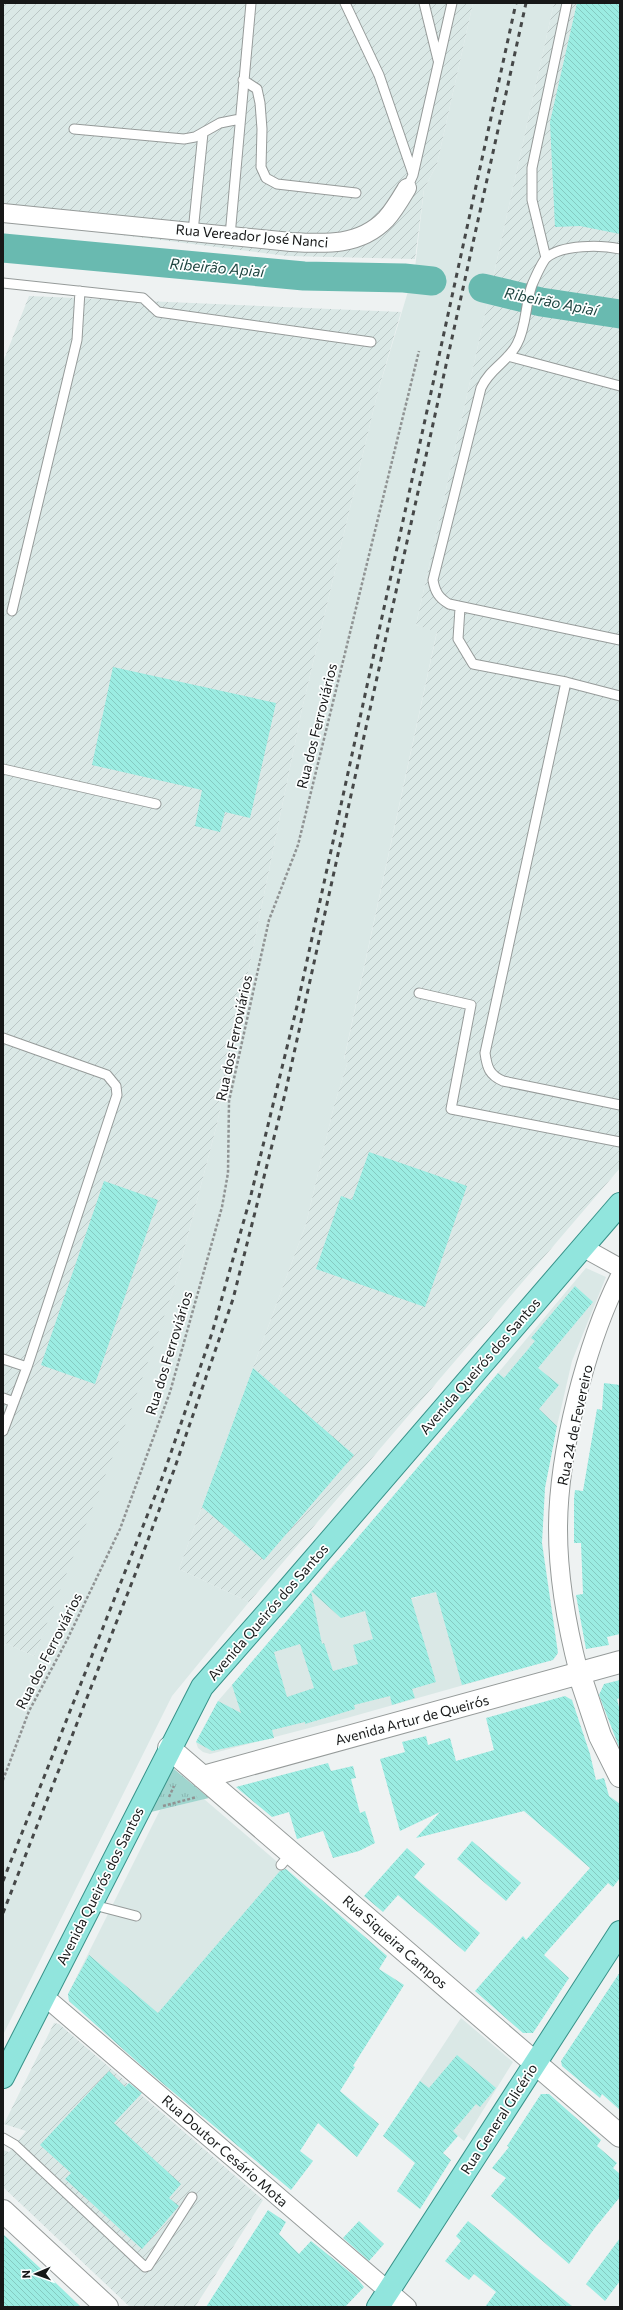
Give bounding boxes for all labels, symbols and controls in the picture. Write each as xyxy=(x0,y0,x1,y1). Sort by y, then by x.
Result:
street label: Rua Vereador José Nanci xyxy=(175,220,329,251)
water label: Ribeirão Apiaí xyxy=(169,254,267,280)
water label: Ribeirão Apiaí xyxy=(503,283,602,319)
street label: Rua dos Ferroviários xyxy=(293,661,340,790)
street label: Rua dos Ferroviários xyxy=(212,973,255,1103)
street label: Rua dos Ferroviários xyxy=(142,1289,195,1417)
street label: Avenida Queirós dos Santos xyxy=(416,1294,543,1437)
street label: Rua 24 de Fevereiro xyxy=(553,1363,596,1487)
street label: Avenida Queirós dos Santos xyxy=(204,1540,331,1683)
street label: Rua dos Ferroviários xyxy=(12,1590,85,1712)
street label: Avenida Artur de Queirós xyxy=(333,1691,491,1748)
street label: Avenida Queirós dos Santos xyxy=(52,1804,147,1968)
street label: Rua Siqueira Campos xyxy=(339,1891,451,1992)
street label: Rua General Glicério xyxy=(456,2060,541,2177)
street label: Rua Doutor Cesário Mota xyxy=(159,2091,292,2210)
north arrow xyxy=(16,2254,56,2294)
text: N xyxy=(19,2270,32,2279)

